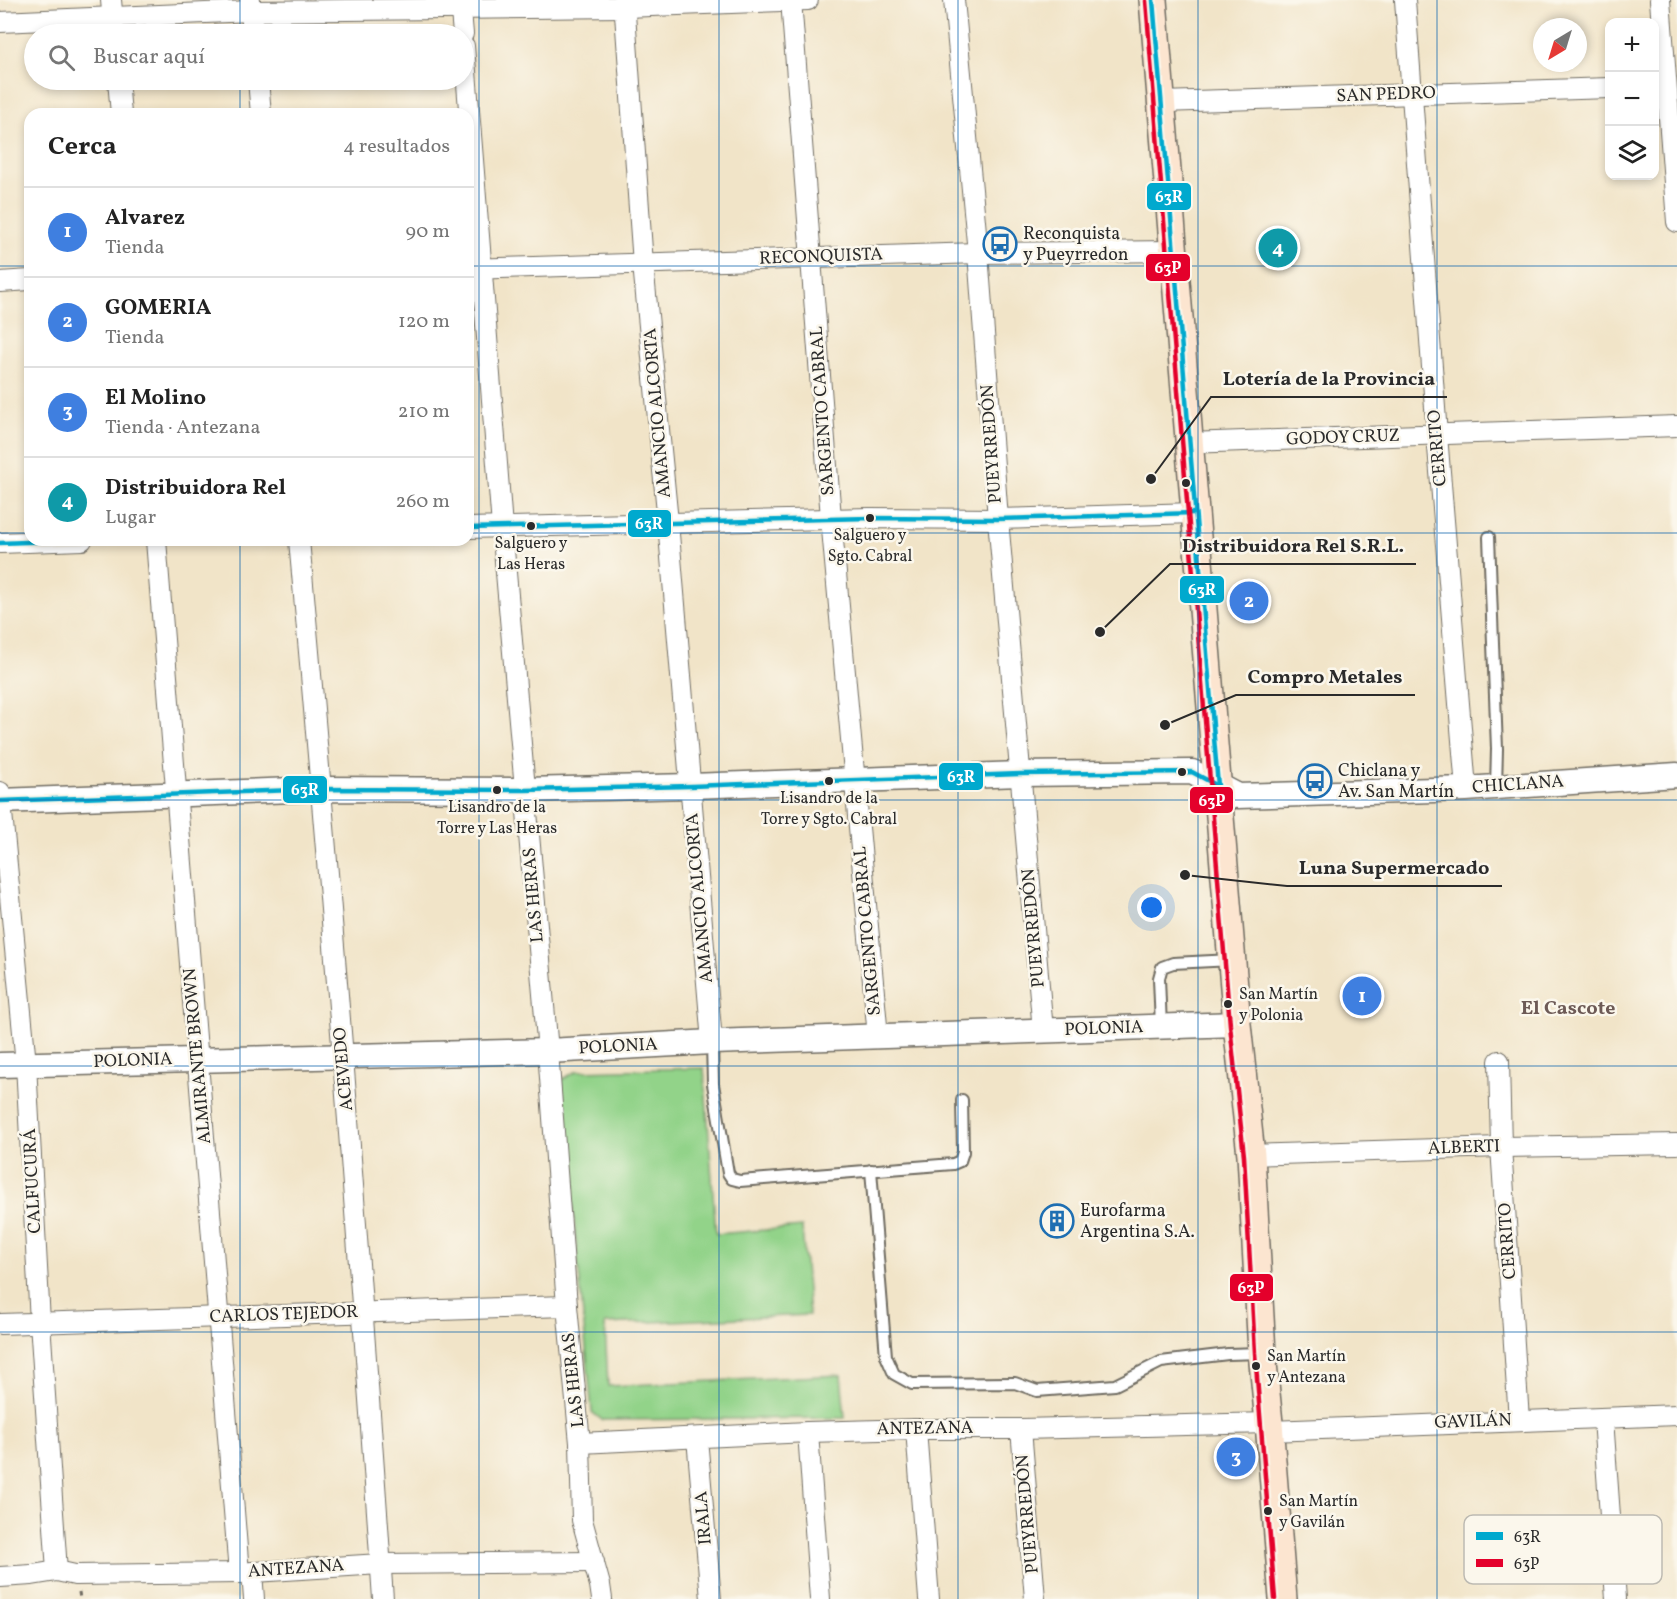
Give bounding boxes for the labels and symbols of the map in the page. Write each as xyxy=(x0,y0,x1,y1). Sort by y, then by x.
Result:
north arrow xyxy=(1533,18,1587,72)
street label: SAN PEDRO xyxy=(1336,81,1436,109)
line badge: 63R xyxy=(1146,182,1192,211)
text: 63R xyxy=(1155,187,1183,209)
place label: Reconquista y Pueyrredon xyxy=(1023,222,1129,268)
bus stop icon: Reconquista y Pueyrredon xyxy=(982,226,1018,262)
pin: 4 xyxy=(1258,226,1298,270)
street label: RECONQUISTA xyxy=(759,242,884,272)
line badge: 63P xyxy=(1145,253,1191,282)
text: 63P xyxy=(1154,258,1182,280)
street label: SARGENTO CABRAL xyxy=(805,325,841,497)
street label: AMANCIO ALCORTA xyxy=(638,327,678,499)
callout: Lotería de la Provincia xyxy=(1211,359,1447,397)
text: Lotería de la Provincia xyxy=(1223,366,1435,394)
street label: PUEYRREDÓN xyxy=(975,384,1009,504)
street label: CERRITO xyxy=(1422,409,1454,487)
street label: GODOY CRUZ xyxy=(1286,424,1400,452)
unlabelled marker xyxy=(1180,477,1192,489)
line badge: 63R xyxy=(627,509,672,538)
marker: Salguero y Sgto. Cabral xyxy=(864,512,876,524)
text: 63R xyxy=(635,514,663,536)
marker: Salguero y Las Heras xyxy=(525,520,537,532)
place label: Salguero y Sgto. Cabral xyxy=(828,525,912,568)
callout: Distribuidora Rel S.R.L. xyxy=(1170,526,1416,564)
place label: Salguero y Las Heras xyxy=(495,533,568,576)
text: Distribuidora Rel S.R.L. xyxy=(1182,533,1404,561)
line badge: 63R xyxy=(1179,575,1225,604)
pin: 2 xyxy=(1230,578,1268,624)
text: 63R xyxy=(1188,580,1216,602)
callout: Compro Metales xyxy=(1236,657,1415,695)
text: Compro Metales xyxy=(1248,664,1402,692)
place label: Chiclana y Av. San Martín xyxy=(1338,759,1455,805)
line badge: 63R xyxy=(938,762,984,791)
bus stop icon: Chiclana y Av. San Martín xyxy=(1297,763,1333,799)
unlabelled marker xyxy=(1176,766,1188,778)
text: 63R xyxy=(947,767,975,789)
street label: CHICLANA xyxy=(1471,769,1565,801)
line badge: 63R xyxy=(282,775,328,804)
marker: Lisandro de la Torre y Sgto. Cabral xyxy=(823,775,835,787)
text: 63R xyxy=(291,780,319,802)
marker: Lisandro de la Torre y Las Heras xyxy=(491,784,503,796)
line badge: 63P xyxy=(1189,786,1234,814)
place label: Lisandro de la Torre y Sgto. Cabral xyxy=(761,788,897,831)
text: 63P xyxy=(1198,791,1226,813)
place label: Lisandro de la Torre y Las Heras xyxy=(437,797,557,840)
street label: AMANCIO ALCORTA xyxy=(680,812,720,984)
street label: SARGENTO CABRAL xyxy=(848,845,888,1017)
street label: LAS HERAS xyxy=(517,846,551,944)
callout: Luna Supermercado xyxy=(1287,848,1502,886)
text: Luna Supermercado xyxy=(1299,855,1489,883)
street label: PUEYRREDÓN xyxy=(1016,867,1052,989)
your location xyxy=(1137,893,1166,922)
street label: ALMIRANTE BROWN xyxy=(178,967,218,1145)
pin: 1 xyxy=(1342,974,1382,1018)
place label: San Martín y Polonia xyxy=(1239,984,1318,1027)
district label: El Cascote xyxy=(1521,995,1615,1023)
marker: San Martín y Polonia xyxy=(1222,998,1234,1010)
street label: POLONIA xyxy=(1064,1015,1144,1043)
street label: ACEVEDO xyxy=(328,1026,360,1112)
street label: POLONIA xyxy=(578,1032,659,1062)
street label: POLONIA xyxy=(93,1047,173,1075)
street label: CALFUCURÁ xyxy=(18,1127,48,1234)
street label: ALBERTI xyxy=(1427,1134,1501,1162)
place label: Eurofarma Argentina S.A. xyxy=(1080,1199,1195,1245)
street label: CERRITO xyxy=(1493,1202,1523,1280)
building icon: Eurofarma Argentina S.A. xyxy=(1039,1203,1075,1239)
line badge: 63P xyxy=(1229,1273,1274,1302)
text: 63P xyxy=(1237,1278,1265,1300)
street label: CARLOS TEJEDOR xyxy=(209,1300,359,1330)
street label: LAS HERAS xyxy=(557,1331,591,1429)
place label: San Martín y Antezana xyxy=(1267,1346,1346,1389)
marker: San Martín y Antezana xyxy=(1250,1360,1262,1372)
street label: GAVILÁN xyxy=(1434,1408,1512,1436)
street label: ANTEZANA xyxy=(876,1416,974,1442)
pin: 3 xyxy=(1216,1434,1256,1480)
street label: PUEYRREDÓN xyxy=(1010,1453,1046,1575)
street label: IRALA xyxy=(689,1490,719,1546)
place label: San Martín y Gavilán xyxy=(1279,1491,1358,1534)
marker: San Martín y Gavilán xyxy=(1262,1505,1274,1517)
legend xyxy=(1464,1515,1662,1584)
text: 63R xyxy=(1514,1527,1541,1549)
street label: ANTEZANA xyxy=(247,1553,345,1585)
text: 63P xyxy=(1514,1554,1539,1576)

